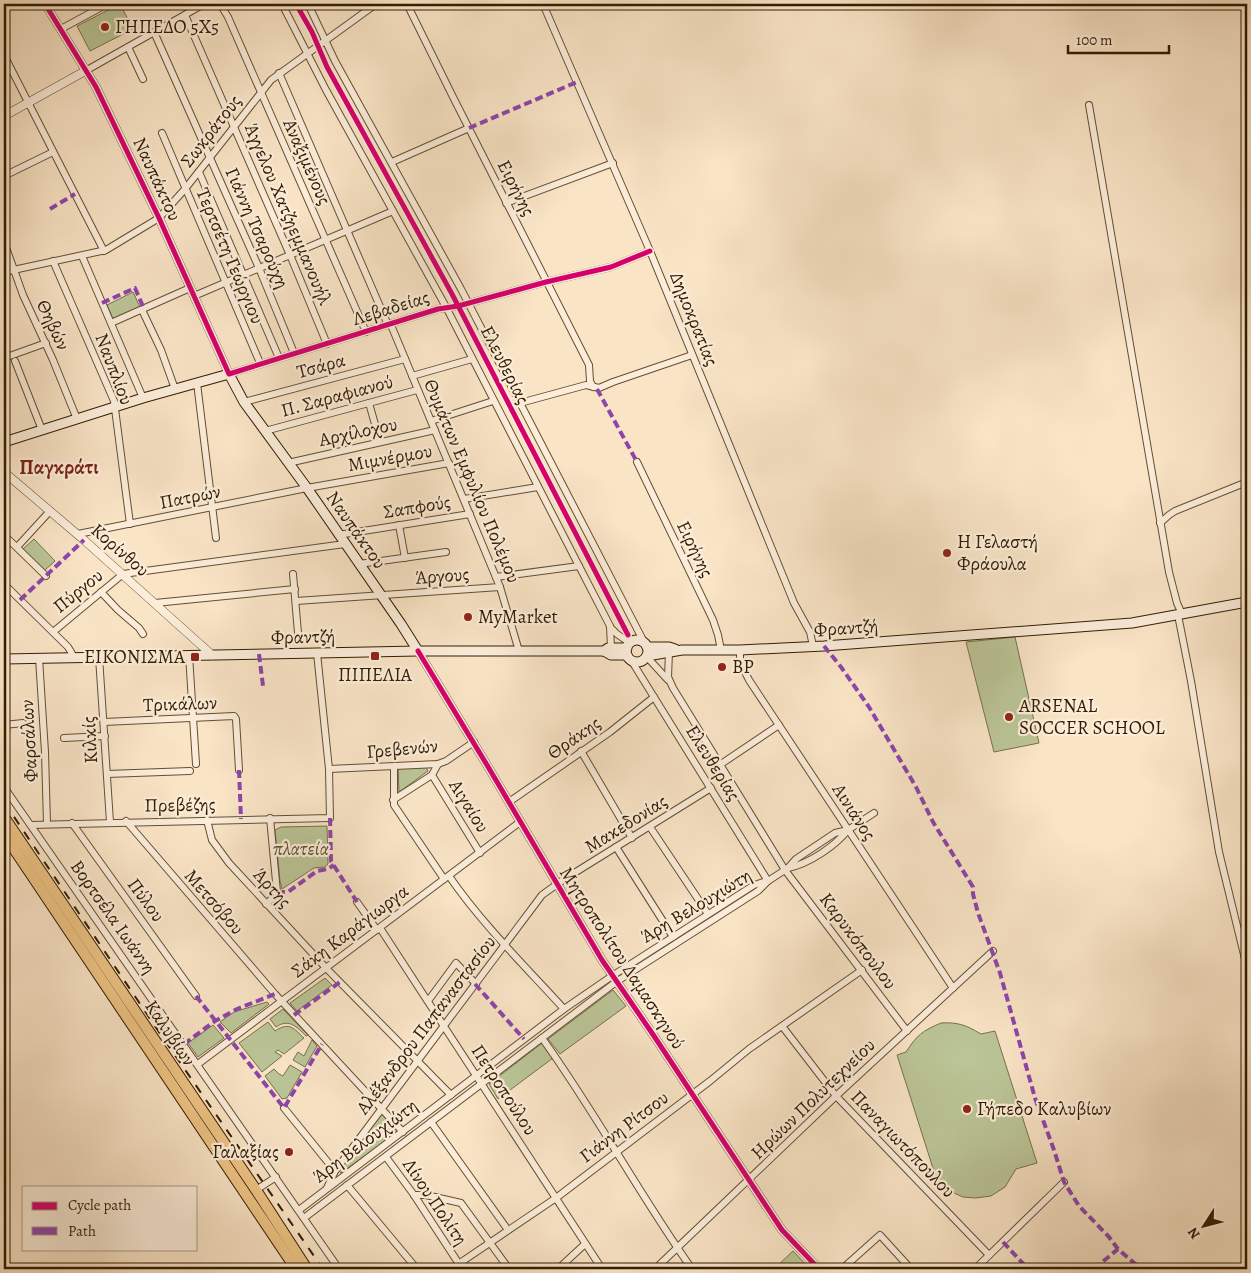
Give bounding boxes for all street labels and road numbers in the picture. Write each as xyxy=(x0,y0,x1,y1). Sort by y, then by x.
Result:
street label: Σωκράτους xyxy=(174,89,248,173)
street label: Αναξιμένους xyxy=(276,114,338,209)
street label: Άγγελου Χατζηεμμανουήλ xyxy=(238,119,338,309)
street label: Ναυπάκτου xyxy=(126,133,188,225)
street label: Ειρήνης xyxy=(491,155,541,221)
street label: Γιάννη Τσαρούχη xyxy=(219,163,295,293)
street label: Τερτσέτη Γεώργιου xyxy=(190,184,270,328)
street label: Δημοκρατίας xyxy=(663,268,725,370)
street label: Λεβαδείας xyxy=(349,284,433,332)
street label: Θηβών xyxy=(30,295,76,355)
street label: Ελευθερίας xyxy=(474,321,536,409)
street label: Ναυπλίου xyxy=(88,329,140,409)
street label: Τσάρα xyxy=(294,347,348,385)
street label: Π. Σαραφιανού xyxy=(278,369,396,423)
street label: Θυμάτων Εμφυλίου Πολέμου xyxy=(417,375,527,587)
street label: Αρχίλοχου xyxy=(315,411,400,453)
street label: Μιμνέρμου xyxy=(346,438,434,478)
street label: Πατρών xyxy=(157,478,223,516)
street label: Ναυπάκτου xyxy=(320,486,392,574)
street label: Σαπφούς xyxy=(381,489,453,525)
street label: Ειρήνης xyxy=(670,516,720,582)
street label: Κορίνθου xyxy=(85,517,155,583)
street label: Άργους xyxy=(414,561,470,591)
street label: Πύργου xyxy=(47,563,109,619)
street label: Φραντζή xyxy=(813,613,879,643)
street label: Φραντζή xyxy=(271,623,335,651)
street label: Τρικάλων xyxy=(143,690,218,718)
street label: Φαρσάλων xyxy=(14,699,44,783)
street label: Θράκης xyxy=(542,710,606,766)
street label: Κιλκίς xyxy=(76,716,104,764)
street label: Ελευθερίας xyxy=(679,720,747,806)
street label: Γρεβενών xyxy=(365,733,439,765)
street label: Αιγαίου xyxy=(442,774,495,838)
street label: Αινιάνος xyxy=(825,778,882,846)
street label: Μακεδονίας xyxy=(580,788,672,860)
street label: Πρεβέζης xyxy=(144,791,216,819)
street label: Βορτσέλα Ιωάννη xyxy=(64,855,162,979)
street label: Άρτης xyxy=(247,862,297,914)
street label: Μητροπολίτου Δαμασκηνού xyxy=(553,862,691,1054)
street label: Άρη Βελουχιώτη xyxy=(635,862,757,950)
street label: Μετσόβου xyxy=(178,864,250,940)
street label: Πύλου xyxy=(121,873,171,927)
street label: Σάκη Καράγιωργα xyxy=(286,878,414,984)
street label: Καρυκόπουλου xyxy=(813,887,903,995)
street label: Αλέξανδρου Παπαναστασίου xyxy=(349,930,502,1121)
street label: Καλυβίων xyxy=(138,995,202,1071)
street label: Ηρώων Πολυτεχνείου xyxy=(745,1033,881,1165)
street label: Πετροπούλου xyxy=(465,1039,543,1141)
street label: Παναγιωτόπουλου xyxy=(845,1084,961,1204)
street label: Γιάννη Ρίτσου xyxy=(574,1085,674,1169)
street label: Άρη Βελουχιώτη xyxy=(307,1093,423,1189)
street label: Λίνου Πολίτη xyxy=(396,1153,474,1251)

